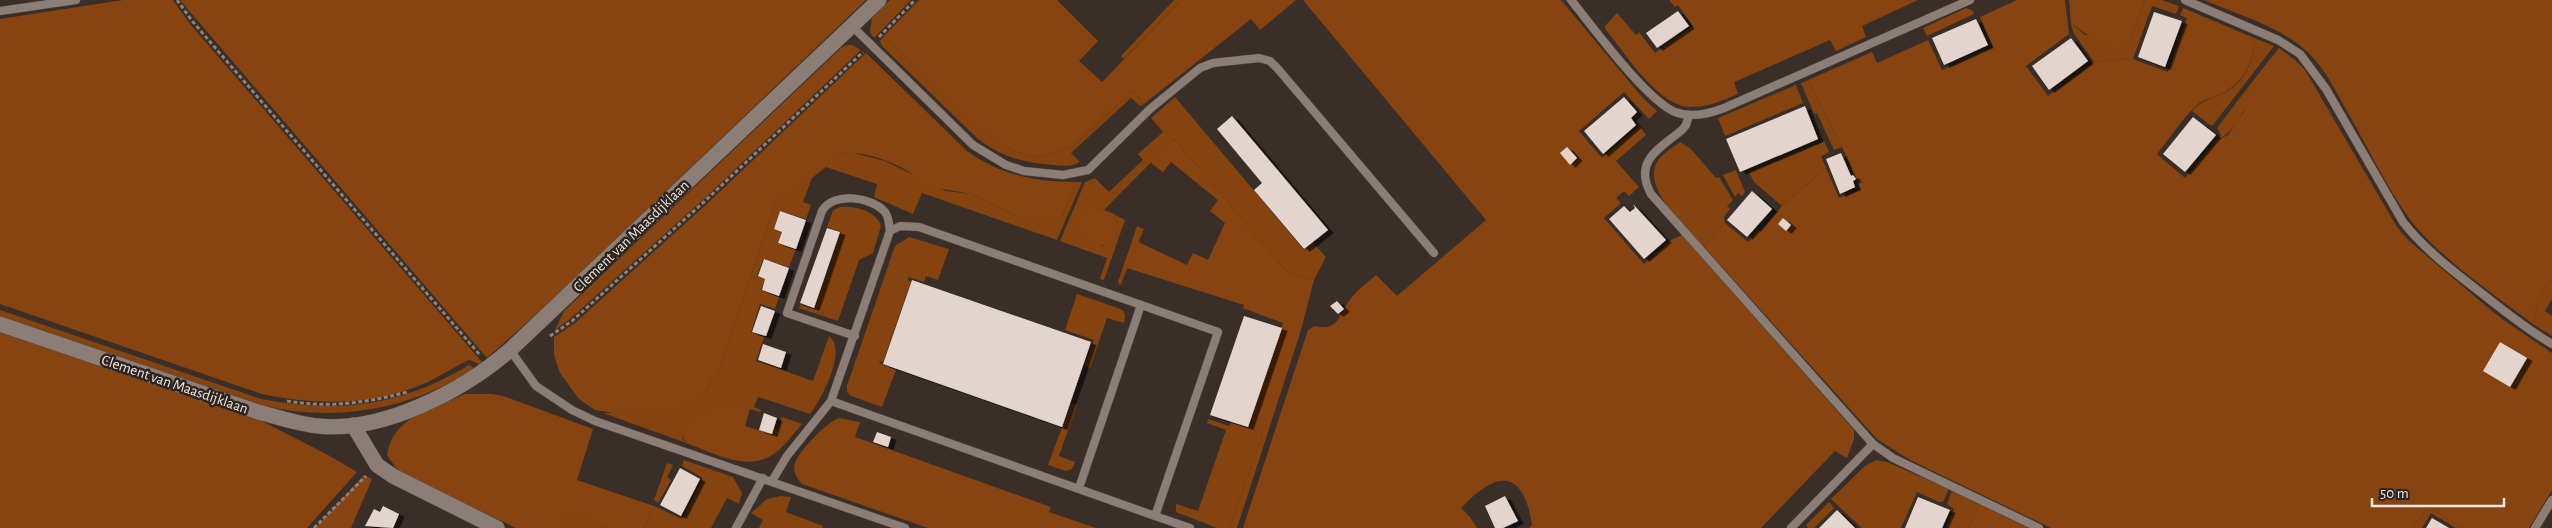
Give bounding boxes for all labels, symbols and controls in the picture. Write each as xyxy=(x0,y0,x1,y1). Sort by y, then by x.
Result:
street label: Clement van Maasdijklaan xyxy=(571,178,692,295)
street label: Clement van Maasdijklaan xyxy=(100,352,250,417)
scale bar xyxy=(2372,476,2504,508)
text: 50 m xyxy=(2380,486,2409,501)

